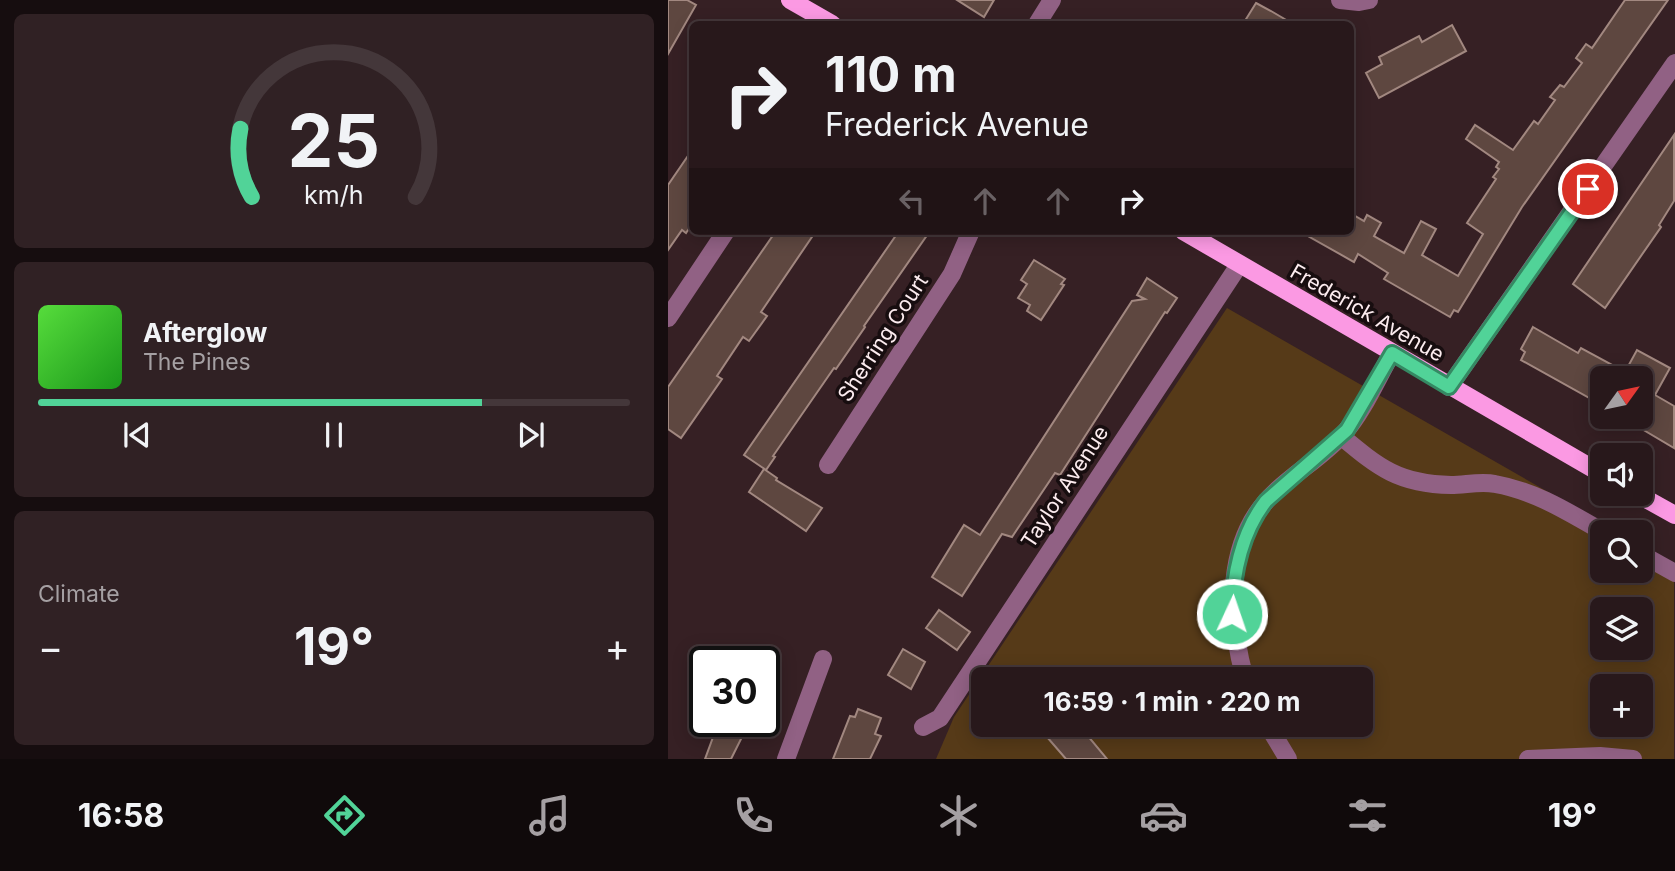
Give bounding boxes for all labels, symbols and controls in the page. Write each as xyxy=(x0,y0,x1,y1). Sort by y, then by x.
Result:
text: 110 m xyxy=(825,45,957,104)
icon: right xyxy=(710,49,801,140)
text: 25 xyxy=(288,97,380,186)
text: Frederick Avenue xyxy=(825,105,1089,144)
pin xyxy=(1558,159,1618,219)
icon: arrive xyxy=(1569,170,1607,208)
text: km/h xyxy=(304,180,364,210)
icon: left xyxy=(893,182,931,220)
icon: ahead xyxy=(966,182,1004,220)
icon: ahead xyxy=(1039,182,1077,220)
icon: right xyxy=(1112,182,1150,220)
street label: Frederick Avenue xyxy=(1286,258,1448,367)
street label: Sherring Court xyxy=(832,269,933,406)
text: Afterglow xyxy=(143,317,267,348)
text: The Pines xyxy=(143,348,251,376)
north arrow xyxy=(1590,366,1653,429)
map controls xyxy=(1590,366,1653,737)
icon: previous xyxy=(118,416,156,454)
icon: pause xyxy=(315,416,353,454)
icon: next xyxy=(512,416,550,454)
street label: Taylor Avenue xyxy=(1016,421,1113,553)
button: sound xyxy=(1590,443,1653,506)
button: search xyxy=(1590,520,1653,583)
position arrow xyxy=(1195,577,1269,651)
text: Climate xyxy=(38,580,120,608)
button: layers xyxy=(1590,597,1653,660)
text: 19° xyxy=(294,615,374,678)
text: − xyxy=(38,624,63,670)
text: + xyxy=(605,624,630,670)
speed limit sign: 30 xyxy=(689,646,780,737)
button: + xyxy=(1590,674,1653,737)
text: 16:59 · 1 min · 220 m xyxy=(1044,686,1300,717)
icon: directions xyxy=(320,791,369,840)
icon: music xyxy=(525,791,574,840)
icon: phone xyxy=(729,791,778,840)
icon: climate xyxy=(934,791,983,840)
icon: car xyxy=(1139,791,1188,840)
icon: filters xyxy=(1343,791,1392,840)
text: 16:58 xyxy=(78,796,164,835)
text: 19° xyxy=(1548,796,1597,835)

